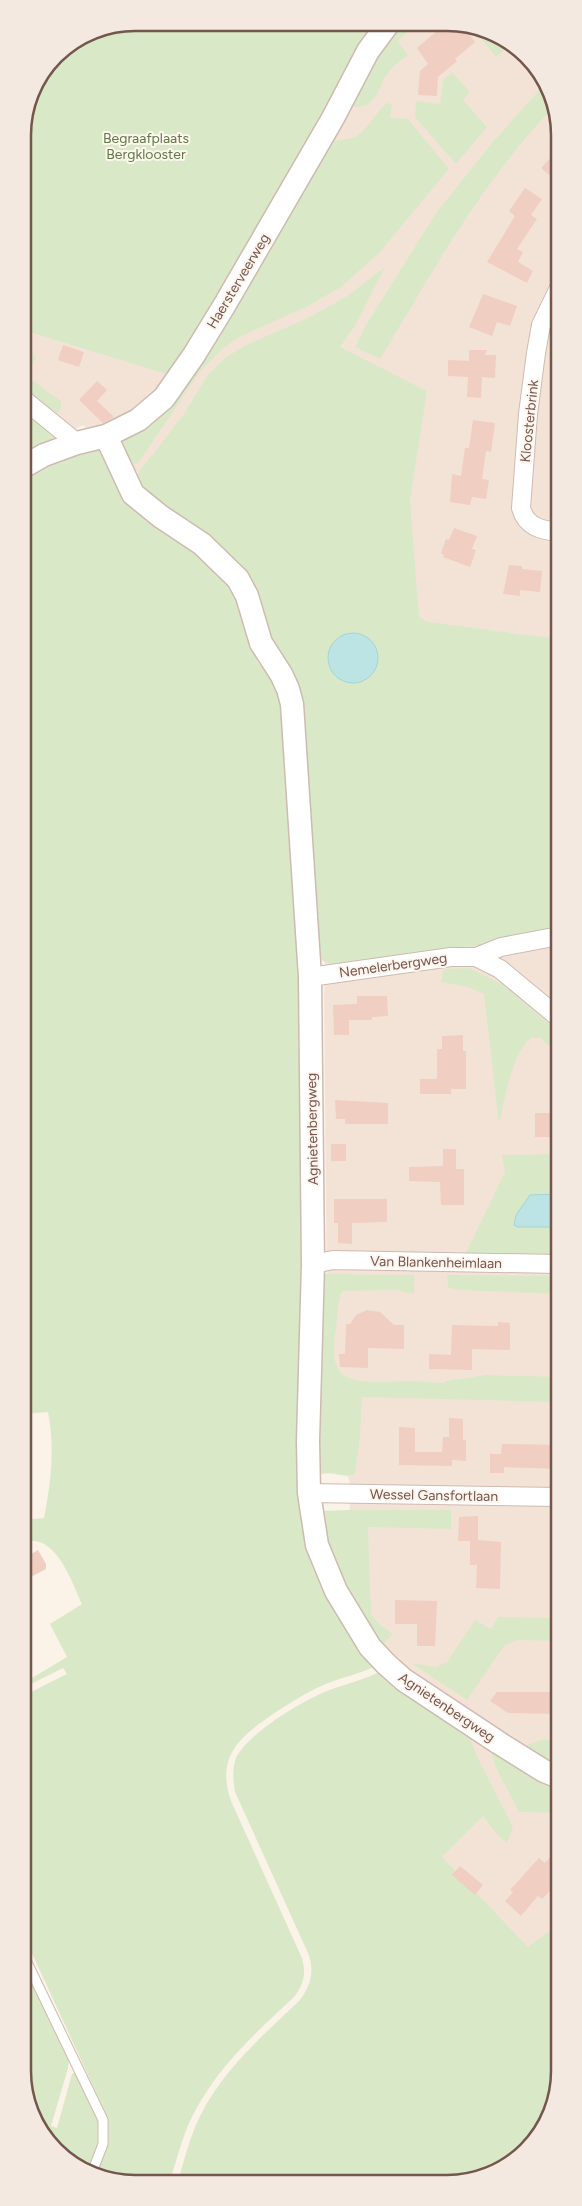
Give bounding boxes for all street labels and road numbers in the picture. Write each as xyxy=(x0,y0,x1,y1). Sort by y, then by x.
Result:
street label: Haersterveerweg xyxy=(203,231,274,332)
street label: Kloosterbrink xyxy=(517,379,542,463)
street label: Nemelerbergweg xyxy=(338,949,448,981)
street label: Agnietenbergweg xyxy=(303,1073,322,1185)
street label: Van Blankenheimlaan xyxy=(370,1253,502,1272)
street label: Wessel Gansfortlaan xyxy=(370,1486,498,1505)
street label: Agnietenbergweg xyxy=(395,1669,498,1746)

